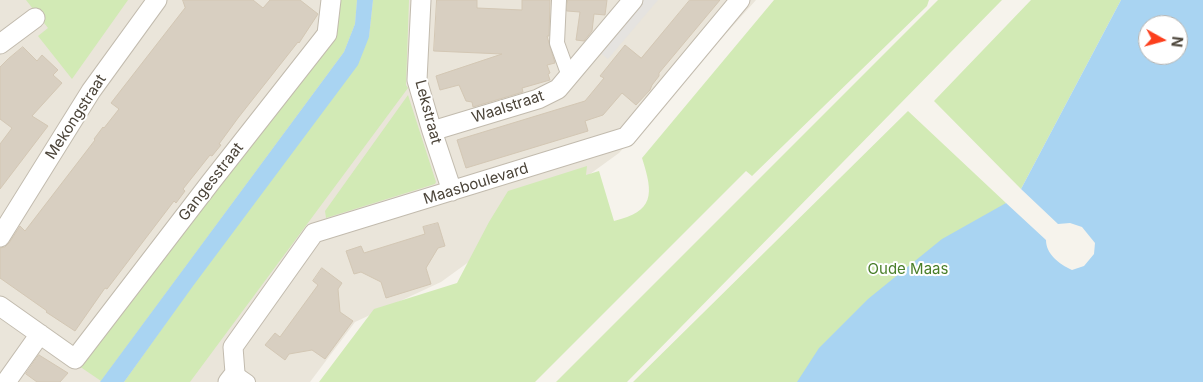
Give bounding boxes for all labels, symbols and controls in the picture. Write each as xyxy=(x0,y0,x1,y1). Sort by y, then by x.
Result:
north arrow xyxy=(1138,15,1188,65)
text: N xyxy=(1168,35,1186,48)
street label: Mekongstraat xyxy=(42,71,110,163)
street label: Lekstraat xyxy=(411,78,445,146)
street label: Waalstraat xyxy=(470,87,546,127)
street label: Gangesstraat xyxy=(175,139,247,225)
street label: Maasboulevard xyxy=(421,159,531,209)
park label: Oude Maas xyxy=(868,260,948,278)

